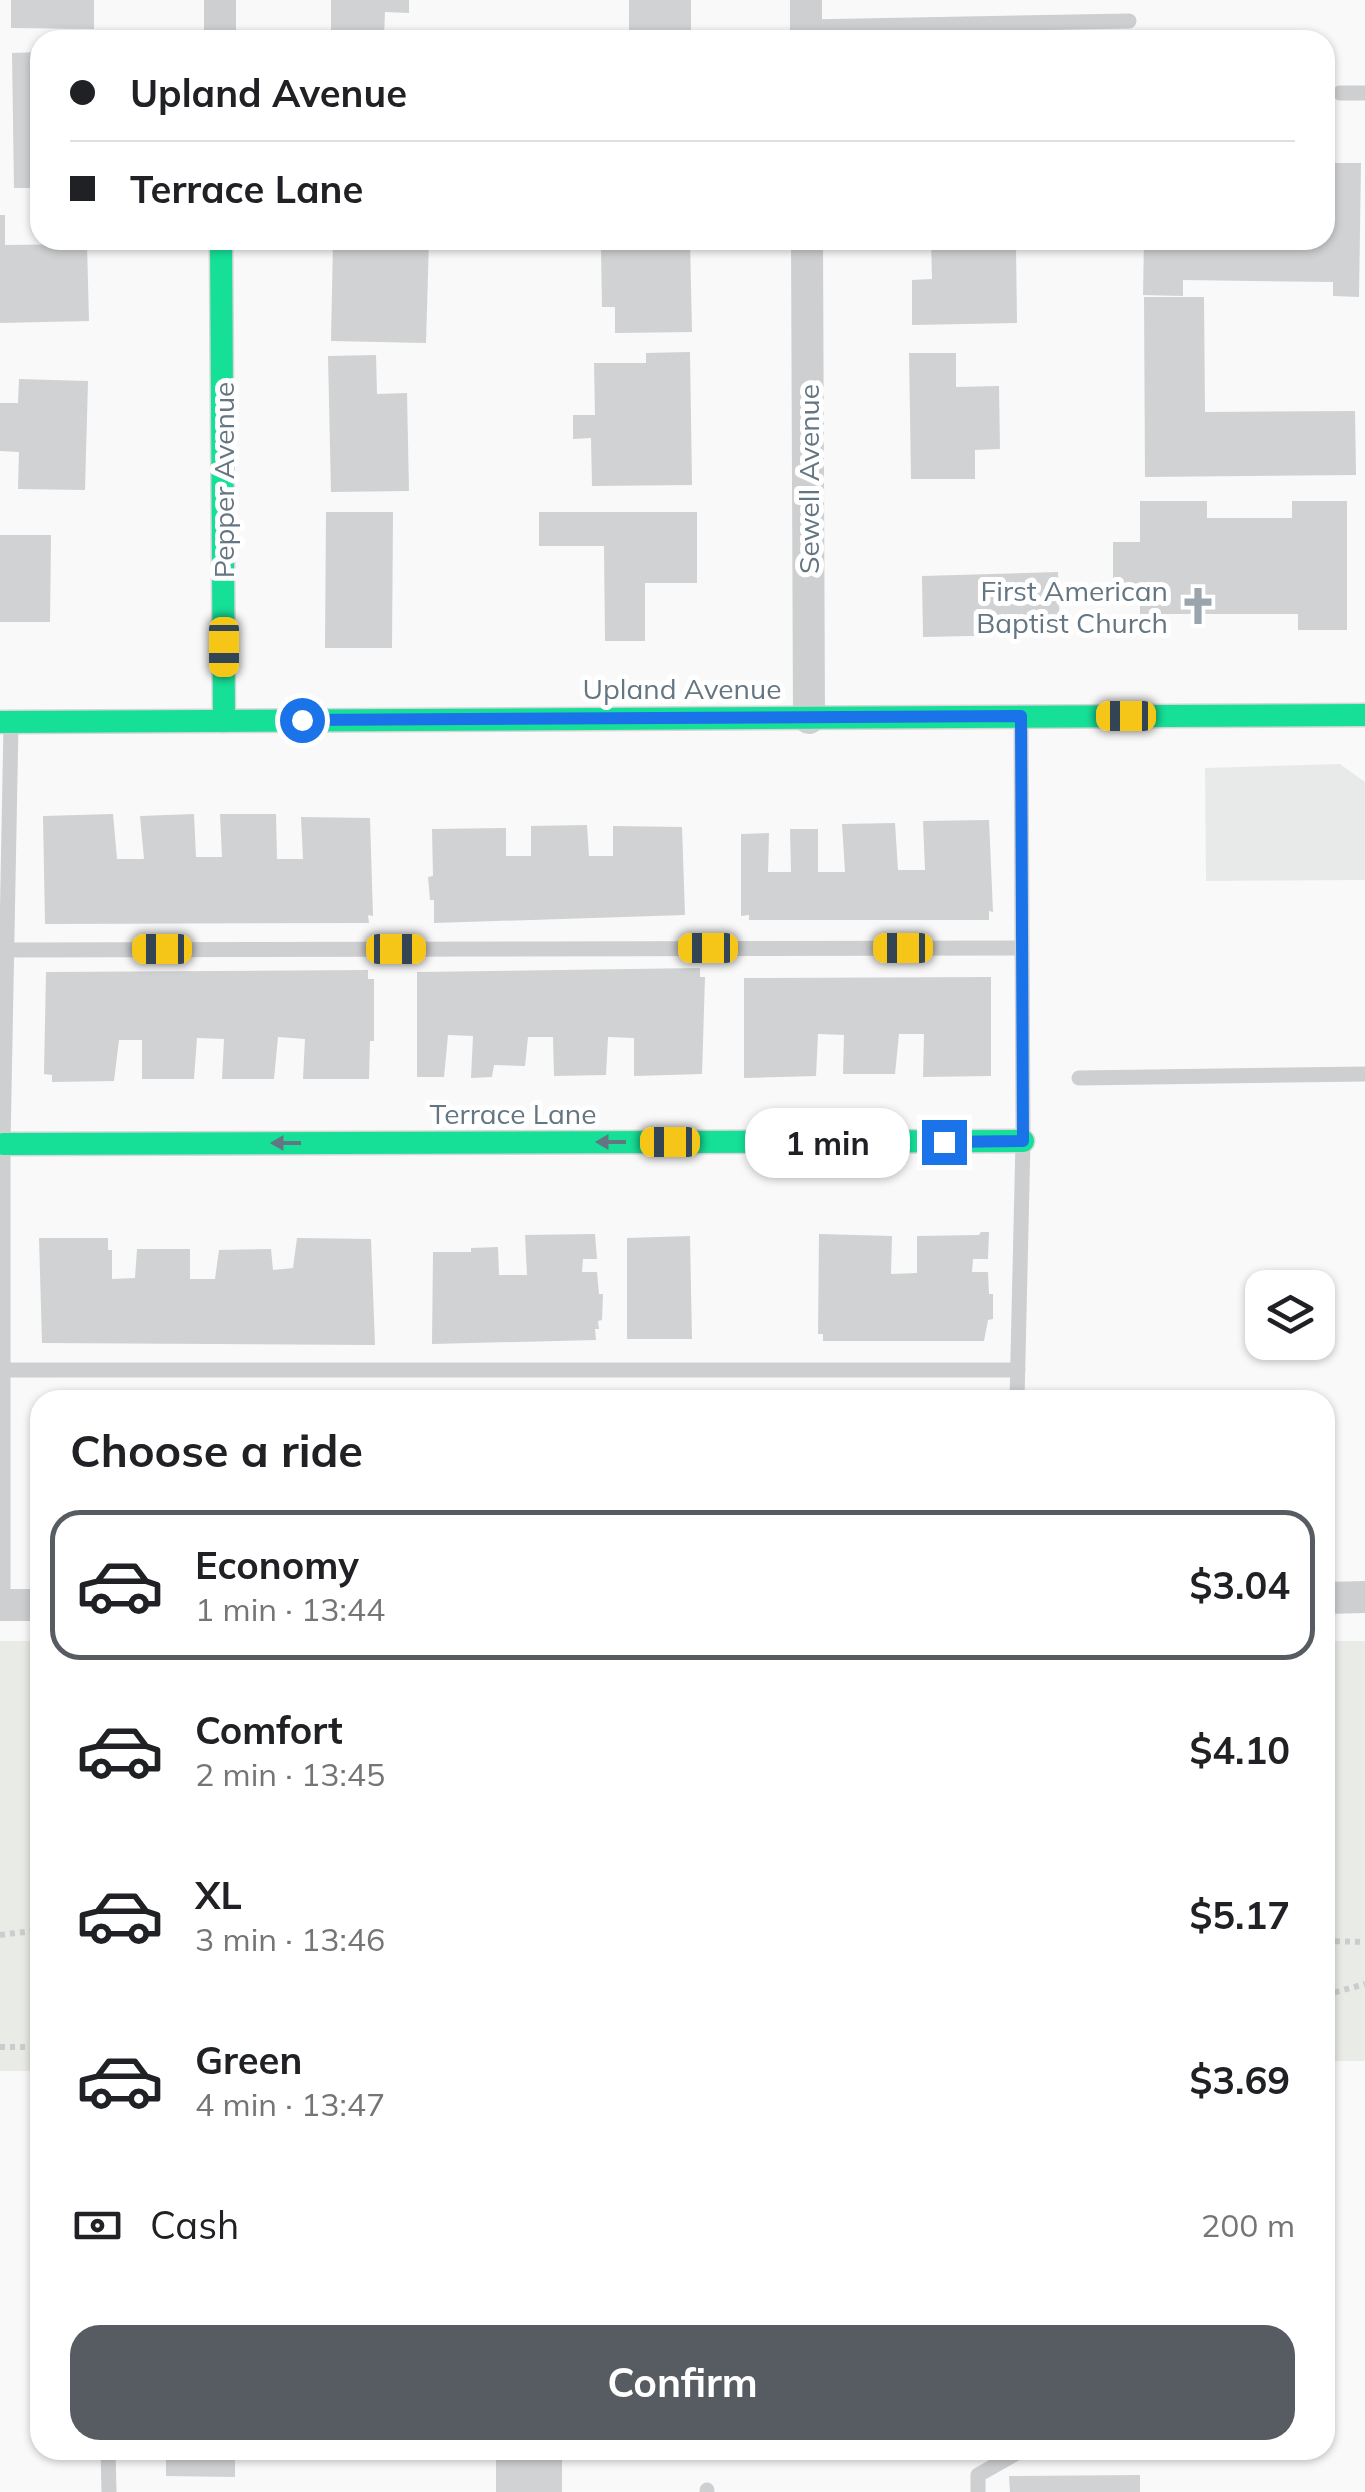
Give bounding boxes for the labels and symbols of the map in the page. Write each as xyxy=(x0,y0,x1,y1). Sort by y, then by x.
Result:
street label: Pepper Avenue xyxy=(206,382,241,578)
street label: Sewell Avenue xyxy=(791,384,826,574)
place label: First American Baptist Church xyxy=(976,573,1168,640)
church icon: First American Baptist Church xyxy=(1177,585,1219,627)
car xyxy=(209,617,239,677)
street label: Upland Avenue xyxy=(583,671,781,706)
route start xyxy=(280,698,325,743)
car xyxy=(1096,701,1156,731)
car xyxy=(678,933,738,963)
car xyxy=(873,933,933,963)
car xyxy=(132,934,192,964)
car xyxy=(366,934,426,964)
street label: Terrace Lane xyxy=(430,1096,596,1131)
callout: 1 min xyxy=(744,1107,909,1177)
route end xyxy=(922,1120,967,1165)
car xyxy=(640,1127,700,1157)
one-way arrow xyxy=(594,1134,626,1150)
one-way arrow xyxy=(269,1135,301,1151)

